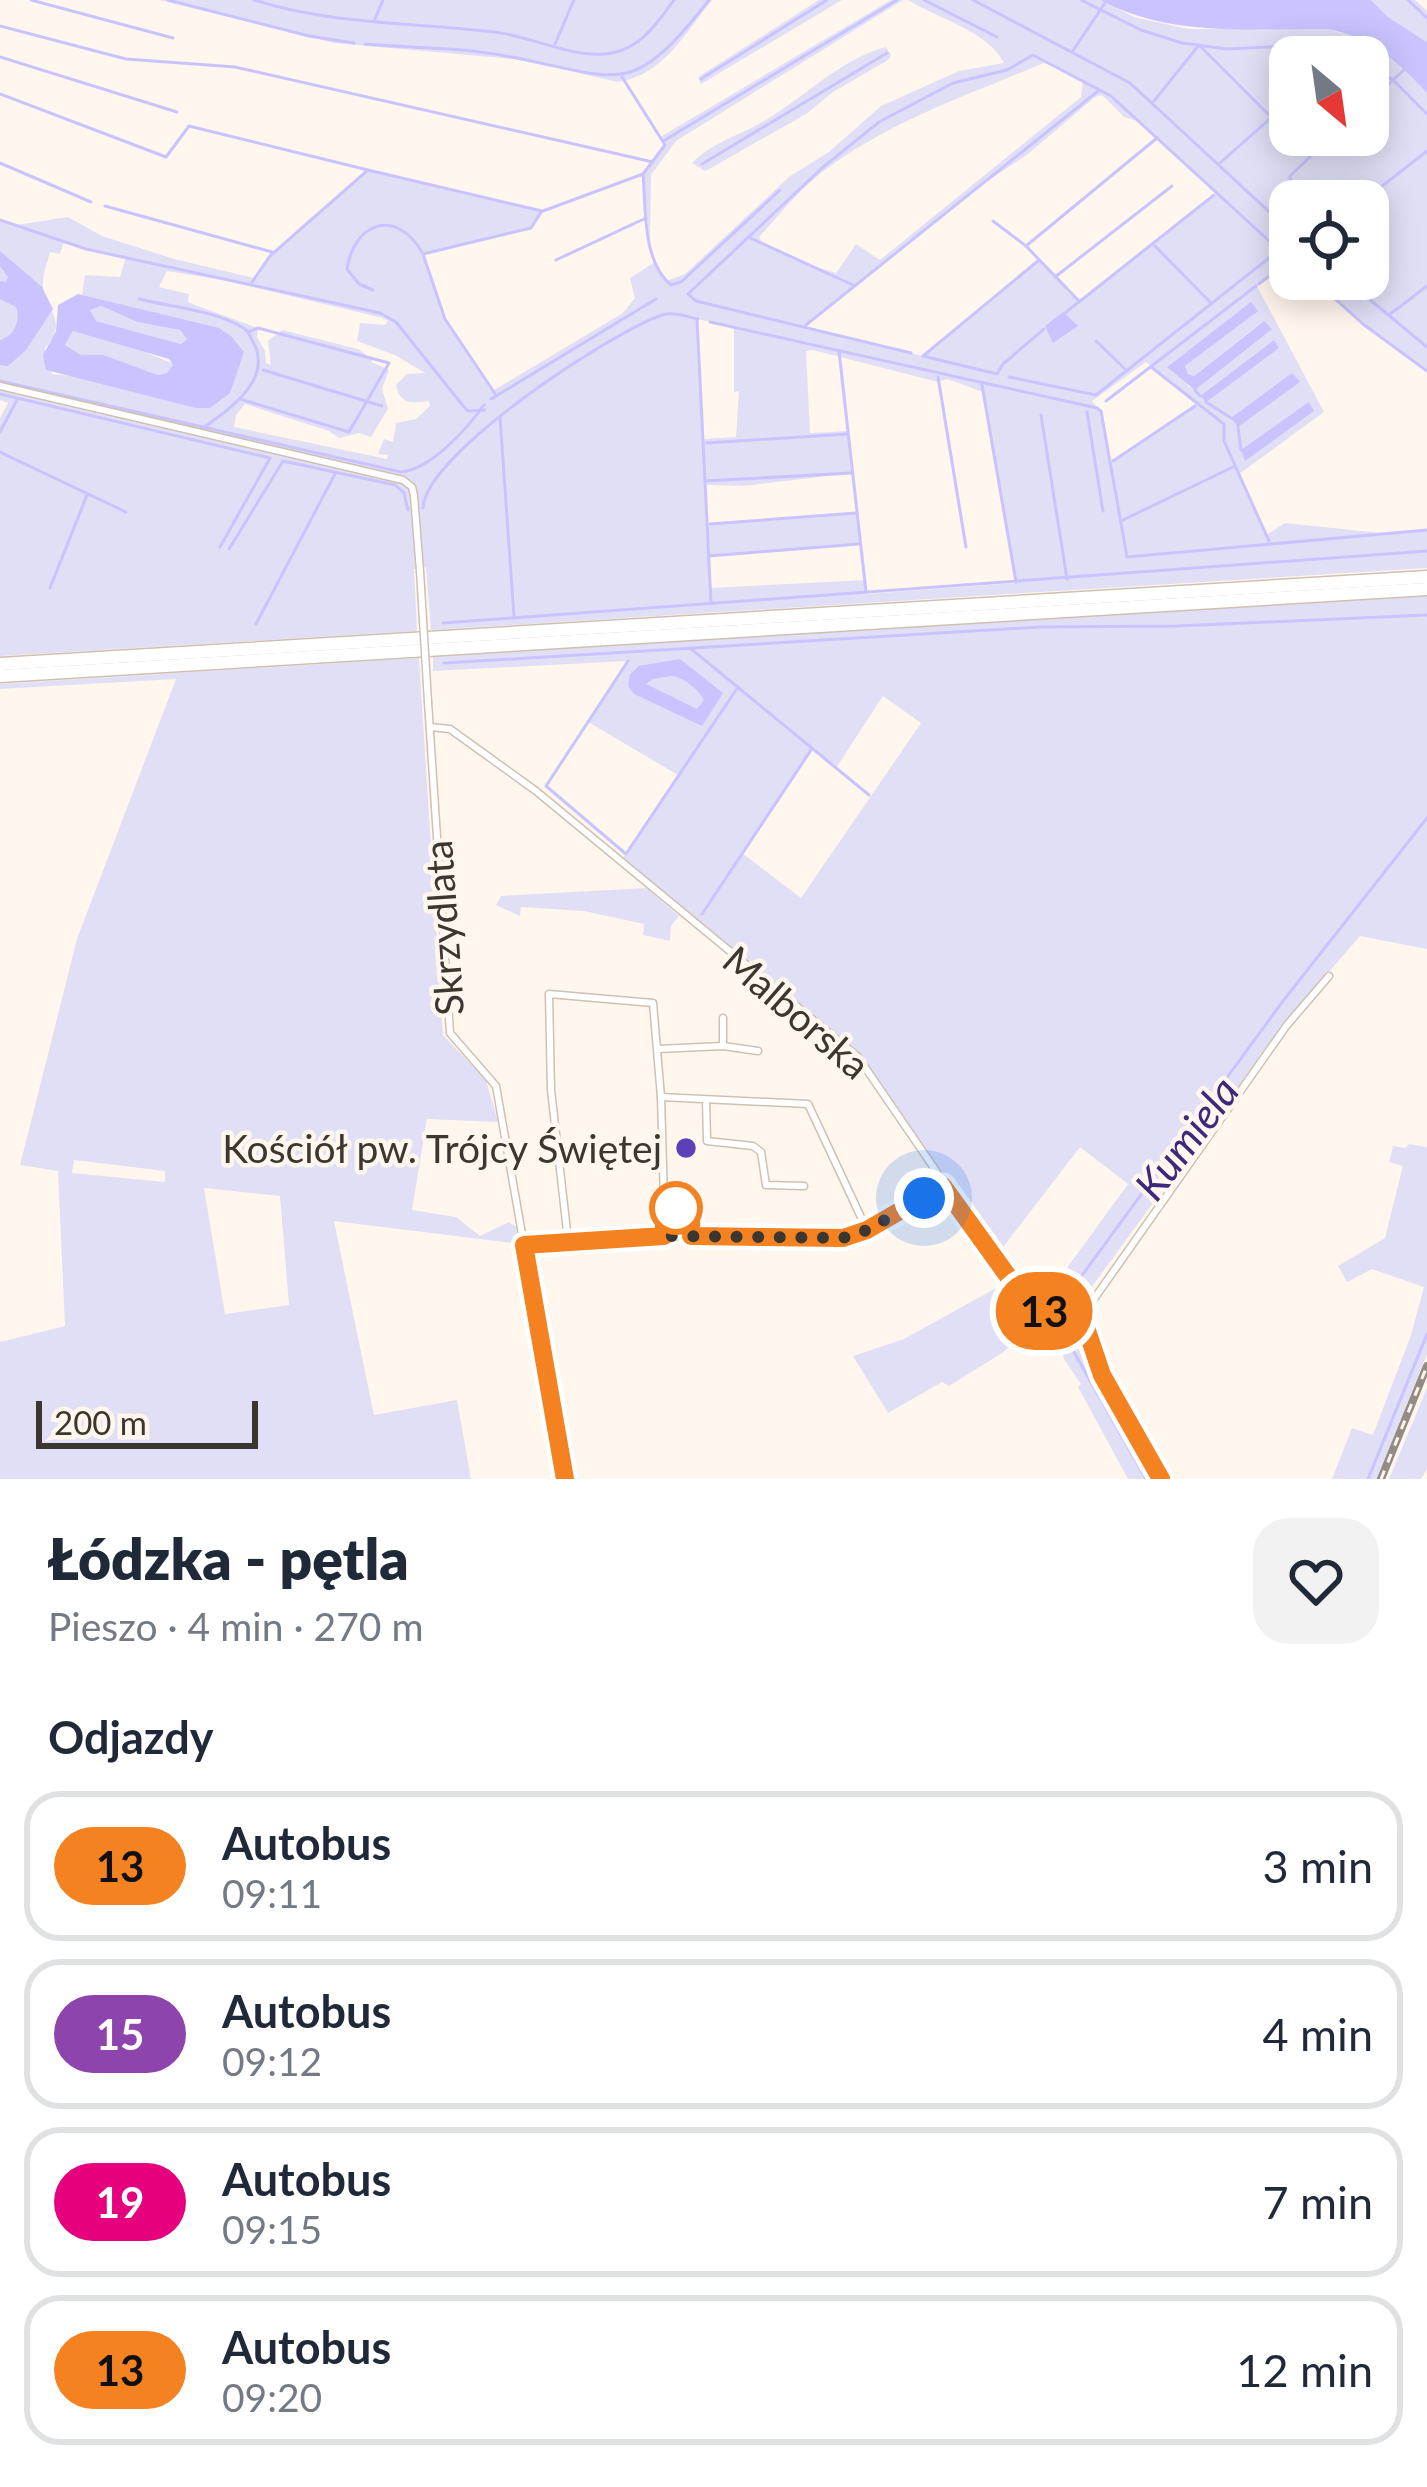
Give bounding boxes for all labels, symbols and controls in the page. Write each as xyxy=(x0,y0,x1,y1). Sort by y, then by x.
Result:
north arrow xyxy=(1269,36,1389,156)
map controls xyxy=(1269,36,1389,300)
button: locate xyxy=(1269,180,1389,300)
street label: Skrzydlata xyxy=(414,839,472,1017)
street label: Malborska xyxy=(715,936,879,1088)
water label: Kumiela xyxy=(1124,1067,1248,1209)
place label: Kościół pw. Trójcy Świętej xyxy=(222,1125,662,1171)
marker: Kościół pw. Trójcy Świętej xyxy=(673,1135,699,1161)
your location xyxy=(894,1168,954,1228)
unlabelled marker xyxy=(651,1183,701,1233)
line badge: 13 xyxy=(990,1272,1098,1350)
text: 13 xyxy=(1020,1286,1068,1336)
scale bar xyxy=(36,1395,258,1448)
text: 200 m xyxy=(54,1402,147,1442)
button: heart xyxy=(1253,1518,1379,1644)
text: Łódzka - pętla xyxy=(48,1524,409,1592)
text: Pieszo · 4 min · 270 m xyxy=(48,1603,423,1649)
text: Odjazdy xyxy=(48,1710,214,1764)
text: Autobus xyxy=(222,1816,391,1870)
text: 3 min xyxy=(1262,1839,1373,1893)
text: 13 xyxy=(96,1841,144,1891)
text: 09:11 xyxy=(222,1870,322,1916)
text: Autobus xyxy=(222,1984,391,2038)
text: 4 min xyxy=(1262,2007,1373,2061)
text: 15 xyxy=(96,2009,144,2059)
text: 09:12 xyxy=(222,2038,322,2084)
text: Autobus xyxy=(222,2152,391,2206)
text: 7 min xyxy=(1262,2175,1373,2229)
text: 19 xyxy=(96,2177,144,2227)
text: 09:15 xyxy=(222,2206,322,2252)
text: Autobus xyxy=(222,2320,391,2374)
text: 12 min xyxy=(1236,2343,1373,2397)
text: 13 xyxy=(96,2345,144,2395)
text: 09:20 xyxy=(222,2374,322,2420)

